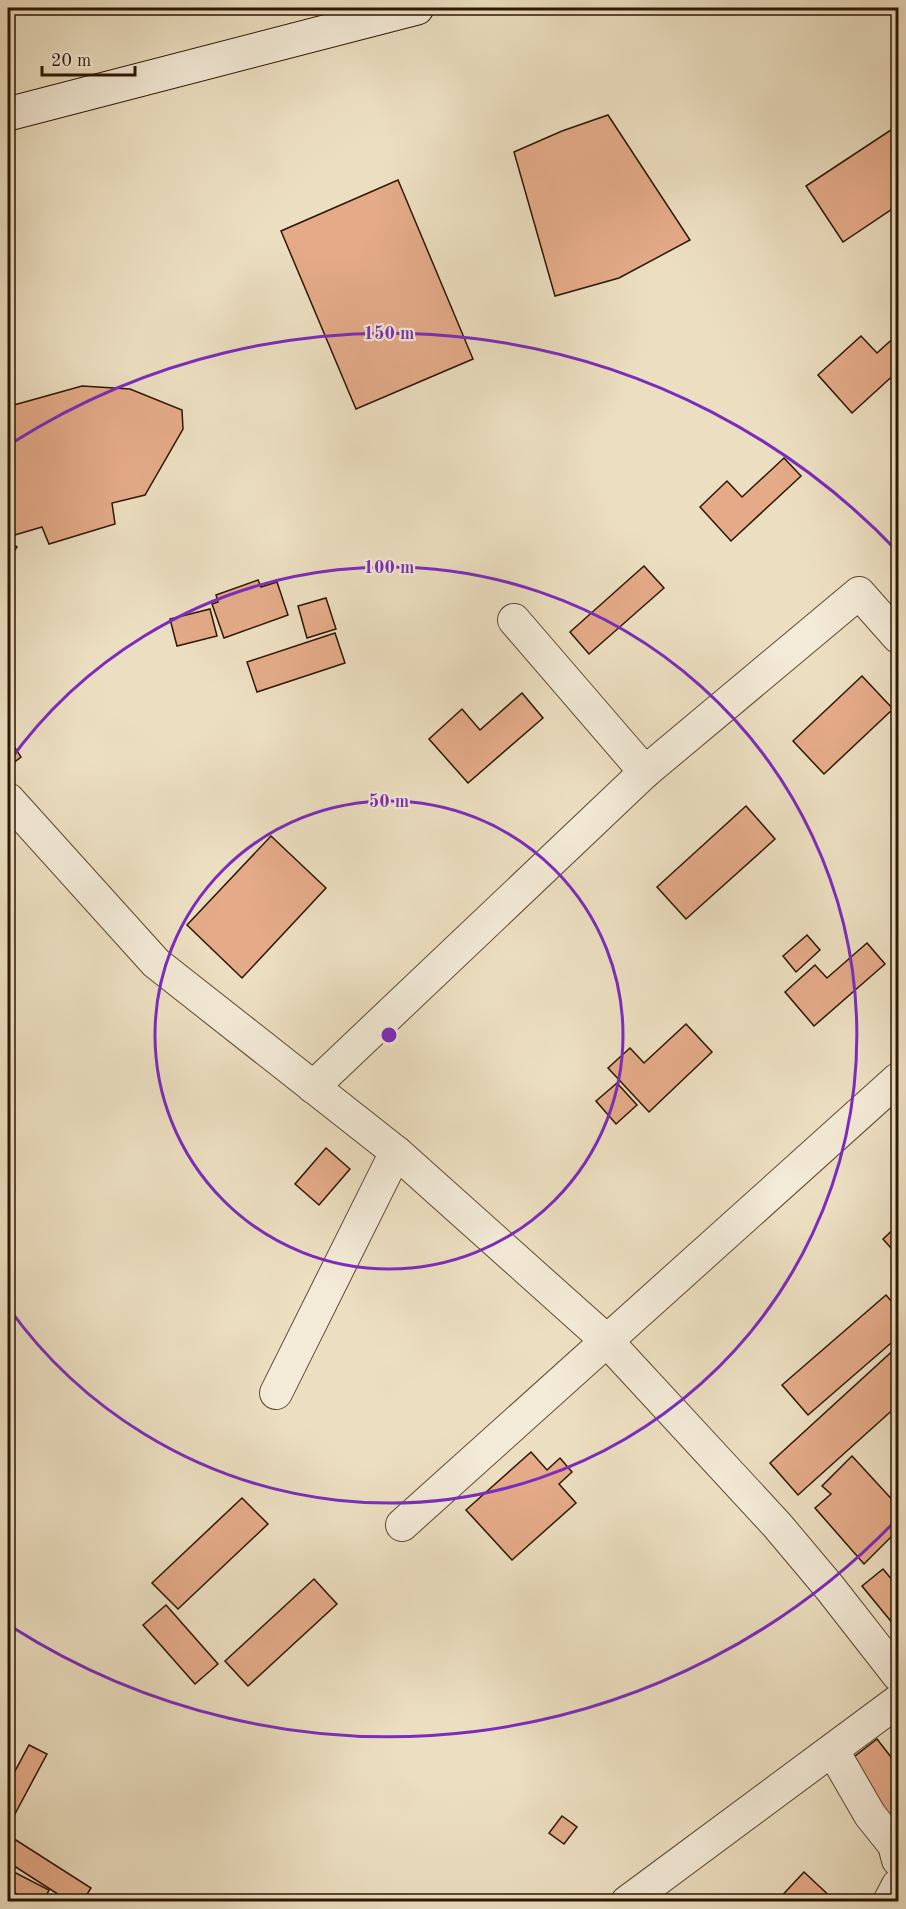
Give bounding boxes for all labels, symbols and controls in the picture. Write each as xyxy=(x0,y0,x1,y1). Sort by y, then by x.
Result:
scale bar xyxy=(42,39,135,77)
text: 20 m xyxy=(51,52,91,70)
text: 150 m xyxy=(364,325,414,343)
text: 100 m xyxy=(364,559,414,577)
text: 50 m xyxy=(369,793,409,811)
centre of rings xyxy=(379,1025,399,1045)

